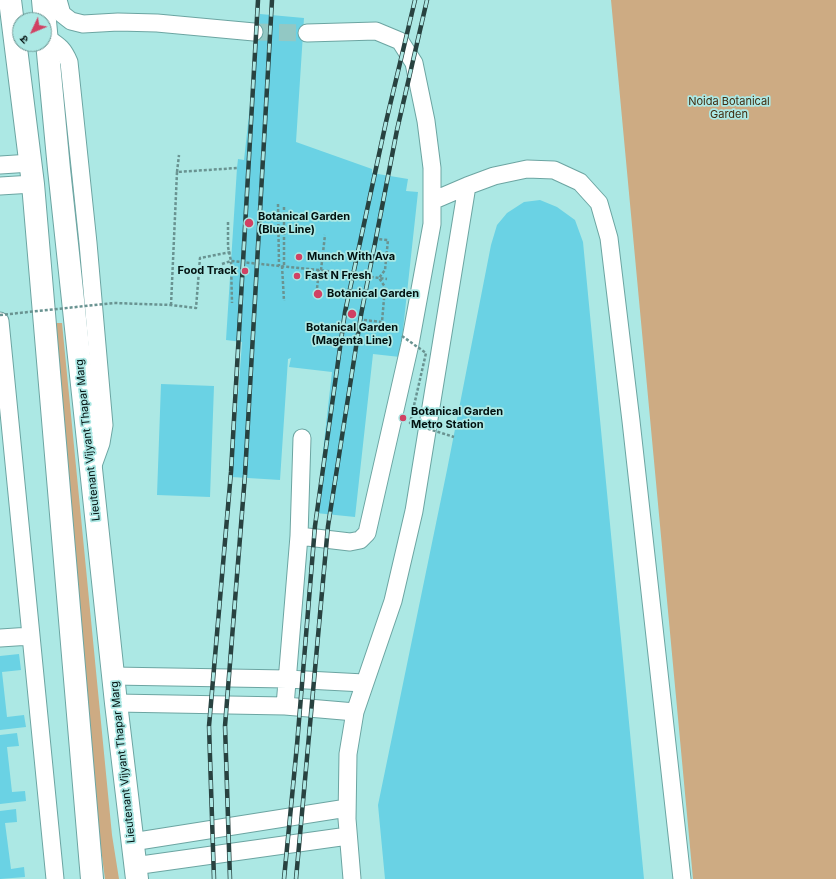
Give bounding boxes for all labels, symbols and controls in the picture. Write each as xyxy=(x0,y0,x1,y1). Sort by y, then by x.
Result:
north arrow xyxy=(12,12,52,52)
text: उ xyxy=(17,32,31,47)
park label: Noida Botanical Garden xyxy=(688,95,770,121)
place label: Botanical Garden (Blue Line) xyxy=(258,210,350,236)
marker: Botanical Garden (Blue Line) xyxy=(243,217,255,229)
place label: Munch With Ava xyxy=(307,250,395,264)
marker: Munch With Ava xyxy=(294,252,304,262)
place label: Food Track xyxy=(178,264,237,278)
marker: Food Track xyxy=(240,266,250,276)
place label: Fast N Fresh xyxy=(305,269,371,283)
marker: Fast N Fresh xyxy=(292,271,302,281)
place label: Botanical Garden xyxy=(327,287,419,301)
marker: Botanical Garden xyxy=(312,288,324,300)
marker: Botanical Garden (Magenta Line) xyxy=(346,308,358,320)
place label: Botanical Garden (Magenta Line) xyxy=(306,321,398,347)
street label: Lieutenant Vijyant Thapar Marg xyxy=(73,358,103,522)
place label: Botanical Garden Metro Station xyxy=(411,405,503,431)
marker: Botanical Garden Metro Station xyxy=(398,413,408,423)
street label: Lieutenant Vijyant Thapar Marg xyxy=(108,680,138,844)

